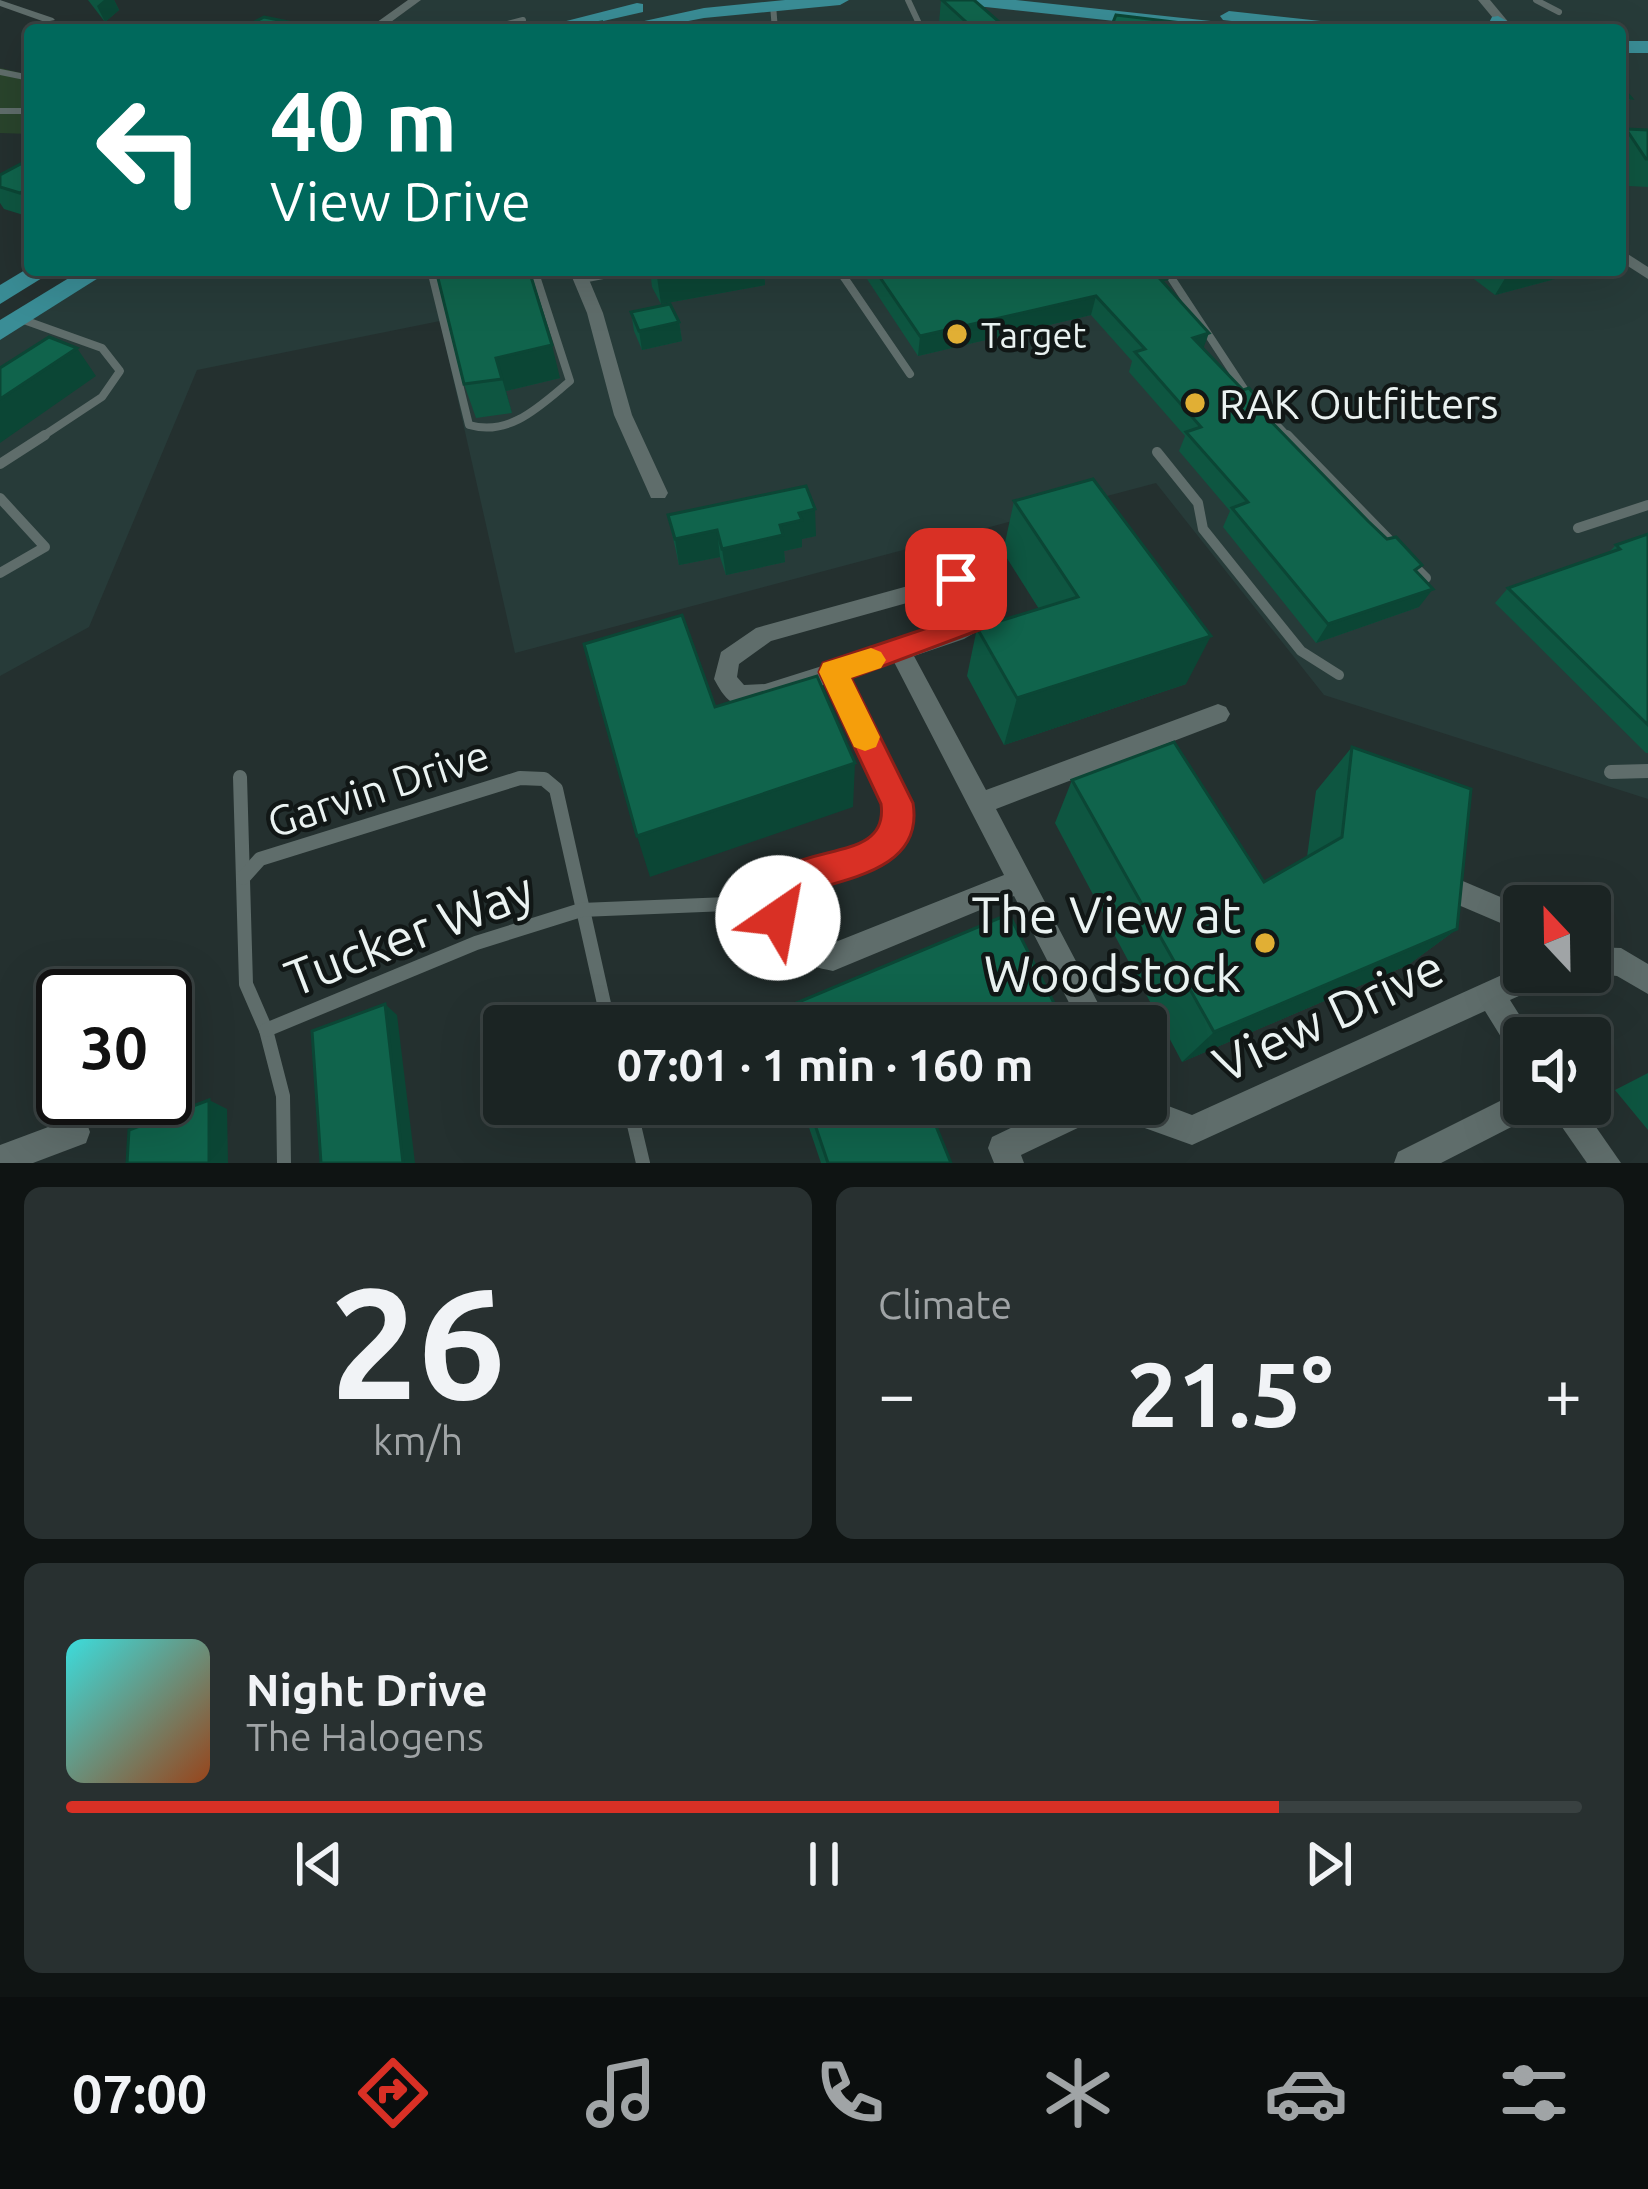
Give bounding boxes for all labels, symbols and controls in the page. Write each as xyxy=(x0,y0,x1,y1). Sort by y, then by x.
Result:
icon: left xyxy=(72,72,228,228)
text: 40 m xyxy=(270,73,457,167)
text: View Drive xyxy=(270,171,531,231)
place label: Target xyxy=(981,314,1086,355)
marker: Target xyxy=(944,321,970,347)
place label: RAK Outfitters xyxy=(1219,380,1498,427)
marker: RAK Outfitters xyxy=(1182,390,1208,416)
pin xyxy=(905,528,1007,630)
icon: arrive xyxy=(923,546,989,612)
street label: Garvin Drive xyxy=(261,730,495,846)
position arrow xyxy=(715,855,841,981)
street label: Tucker Way xyxy=(277,859,541,1007)
place label: The View at Woodstock xyxy=(972,885,1241,1002)
north arrow xyxy=(1503,885,1611,993)
map controls xyxy=(1503,885,1611,1125)
marker: The View at Woodstock xyxy=(1252,930,1278,956)
street label: View Drive xyxy=(1204,937,1452,1093)
speed limit sign: 30 xyxy=(36,969,192,1125)
button: sound xyxy=(1503,1017,1611,1125)
text: 07:01 · 1 min · 160 m xyxy=(617,1039,1033,1090)
text: 26 xyxy=(330,1254,506,1428)
text: Climate xyxy=(878,1283,1012,1326)
text: 21.5° xyxy=(1127,1343,1333,1444)
text: − xyxy=(878,1356,915,1430)
text: + xyxy=(1545,1356,1582,1430)
text: km/h xyxy=(373,1419,463,1462)
text: Night Drive xyxy=(246,1664,488,1715)
text: The Halogens xyxy=(246,1715,484,1758)
icon: previous xyxy=(286,1831,352,1897)
icon: pause xyxy=(791,1831,857,1897)
icon: next xyxy=(1296,1831,1362,1897)
icon: directions xyxy=(351,2051,435,2135)
icon: music xyxy=(579,2051,663,2135)
icon: phone xyxy=(808,2051,892,2135)
icon: climate xyxy=(1036,2051,1120,2135)
icon: car xyxy=(1264,2051,1348,2135)
icon: filters xyxy=(1492,2051,1576,2135)
text: 07:00 xyxy=(72,2063,207,2123)

